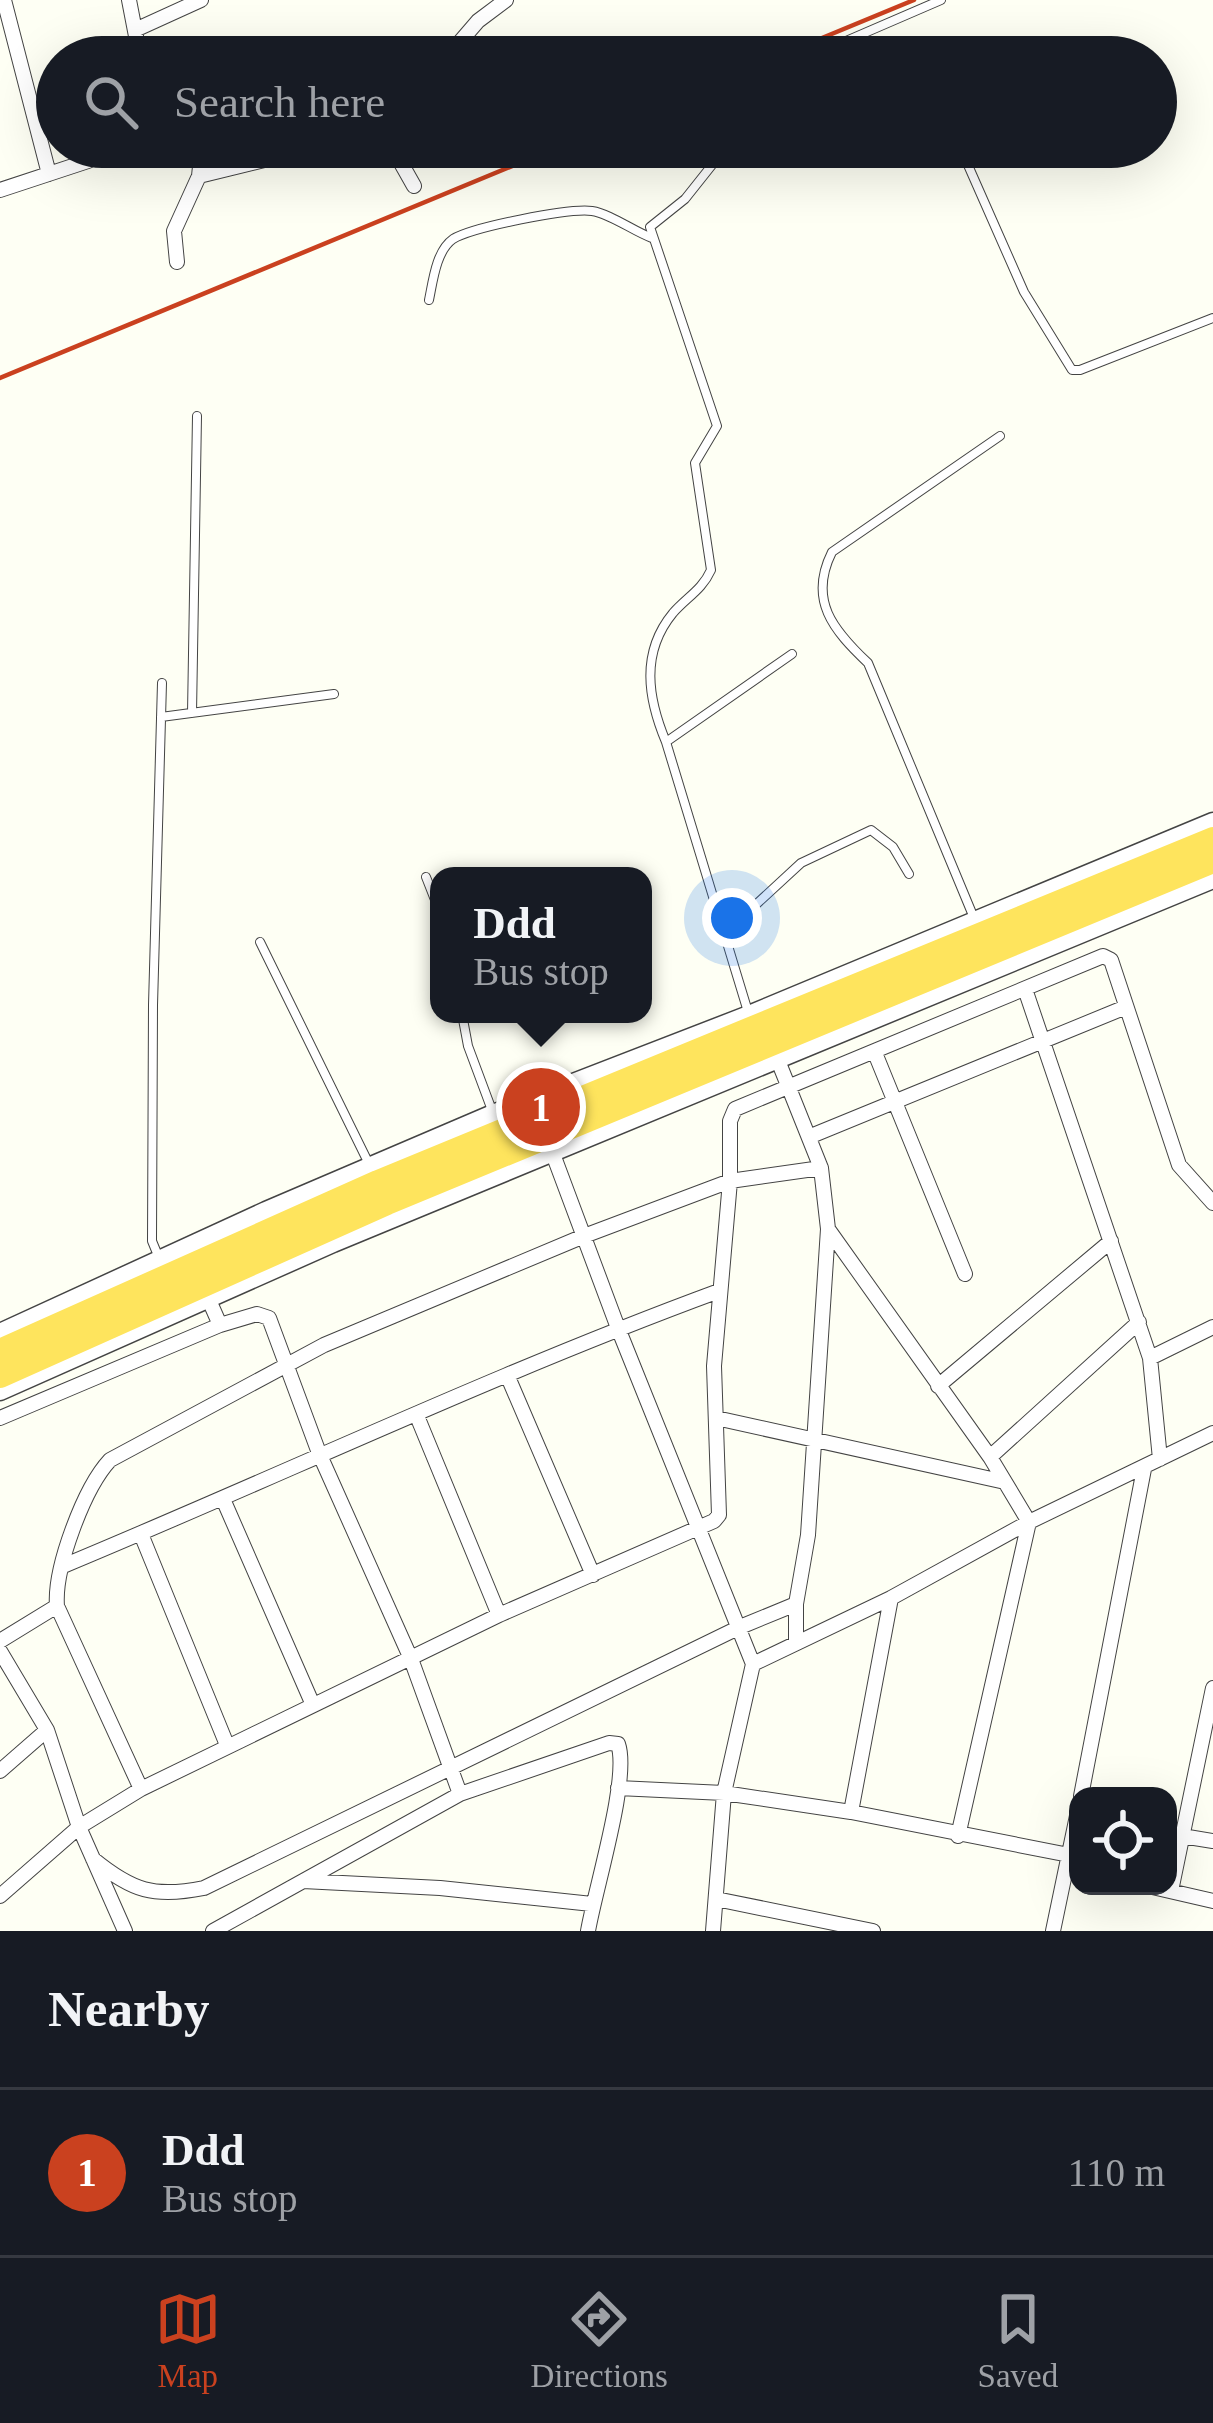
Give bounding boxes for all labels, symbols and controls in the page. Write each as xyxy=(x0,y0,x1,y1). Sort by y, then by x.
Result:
search box xyxy=(36,36,1177,168)
icon: search xyxy=(78,69,144,135)
text: Search here xyxy=(174,77,385,127)
popup xyxy=(430,867,652,1023)
your location xyxy=(702,888,762,948)
text: Ddd xyxy=(473,898,556,948)
text: Bus stop xyxy=(473,950,609,993)
pin: 1 xyxy=(502,1062,580,1152)
map controls xyxy=(1069,1787,1177,1895)
button: locate xyxy=(1069,1787,1177,1895)
text: Nearby xyxy=(48,1981,209,2037)
text: Ddd xyxy=(162,2125,245,2175)
text: 1 xyxy=(77,2151,97,2194)
text: 110 m xyxy=(1068,2151,1165,2194)
text: Bus stop xyxy=(162,2177,297,2220)
tab: Map xyxy=(155,2286,221,2395)
tab: Directions xyxy=(530,2286,668,2395)
tab: Saved xyxy=(978,2286,1058,2395)

